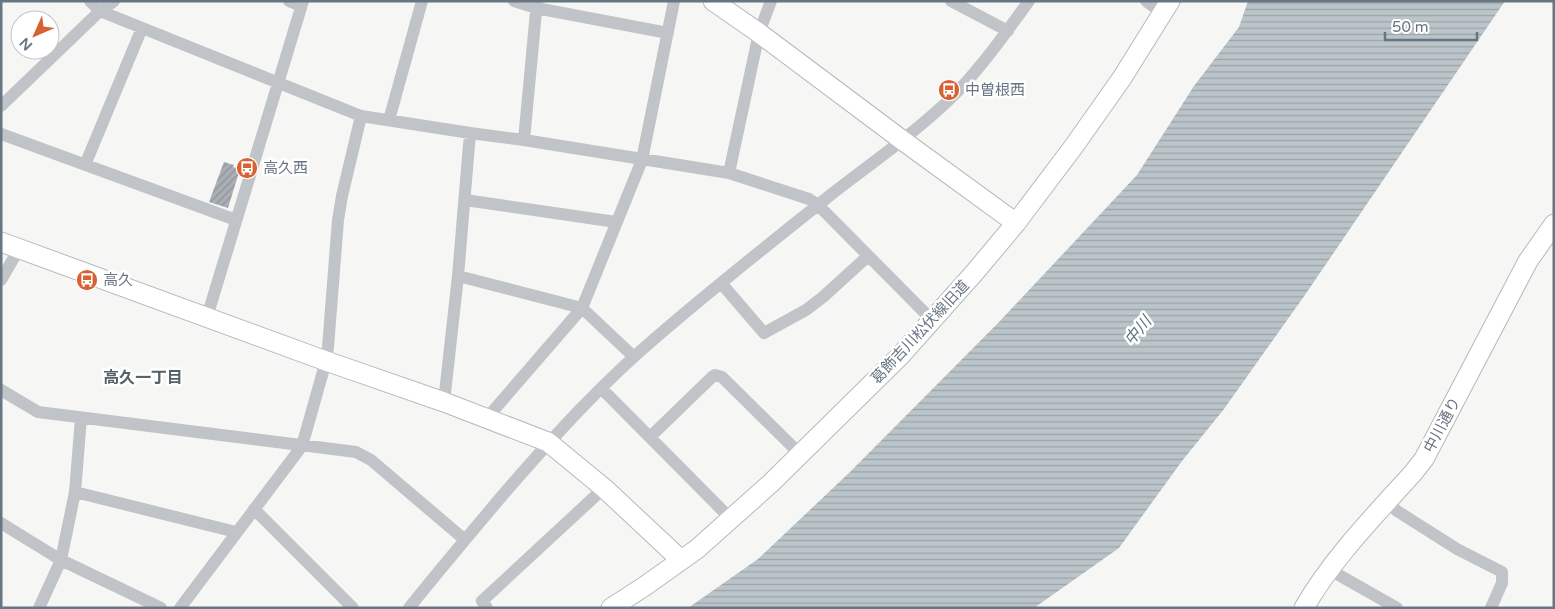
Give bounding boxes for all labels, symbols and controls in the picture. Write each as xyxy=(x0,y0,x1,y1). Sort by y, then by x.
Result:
north arrow xyxy=(10,10,60,60)
scale bar xyxy=(1385,10,1478,42)
text: 50 m xyxy=(1392,18,1429,36)
text: N xyxy=(16,34,36,54)
bus stop icon: 中曽根西 xyxy=(937,78,961,102)
place label: 中曽根西 xyxy=(965,81,1025,99)
bus stop icon: 高久西 xyxy=(235,156,259,180)
place label: 高久西 xyxy=(263,159,308,177)
bus stop icon: 高久 xyxy=(75,268,99,292)
place label: 高久 xyxy=(103,271,133,289)
street label: 葛飾吉川松伏線旧道 xyxy=(867,276,973,388)
water label: 中川 xyxy=(1120,311,1157,350)
district label: 高久一丁目 xyxy=(103,368,183,388)
street label: 中川通り xyxy=(1420,394,1464,456)

